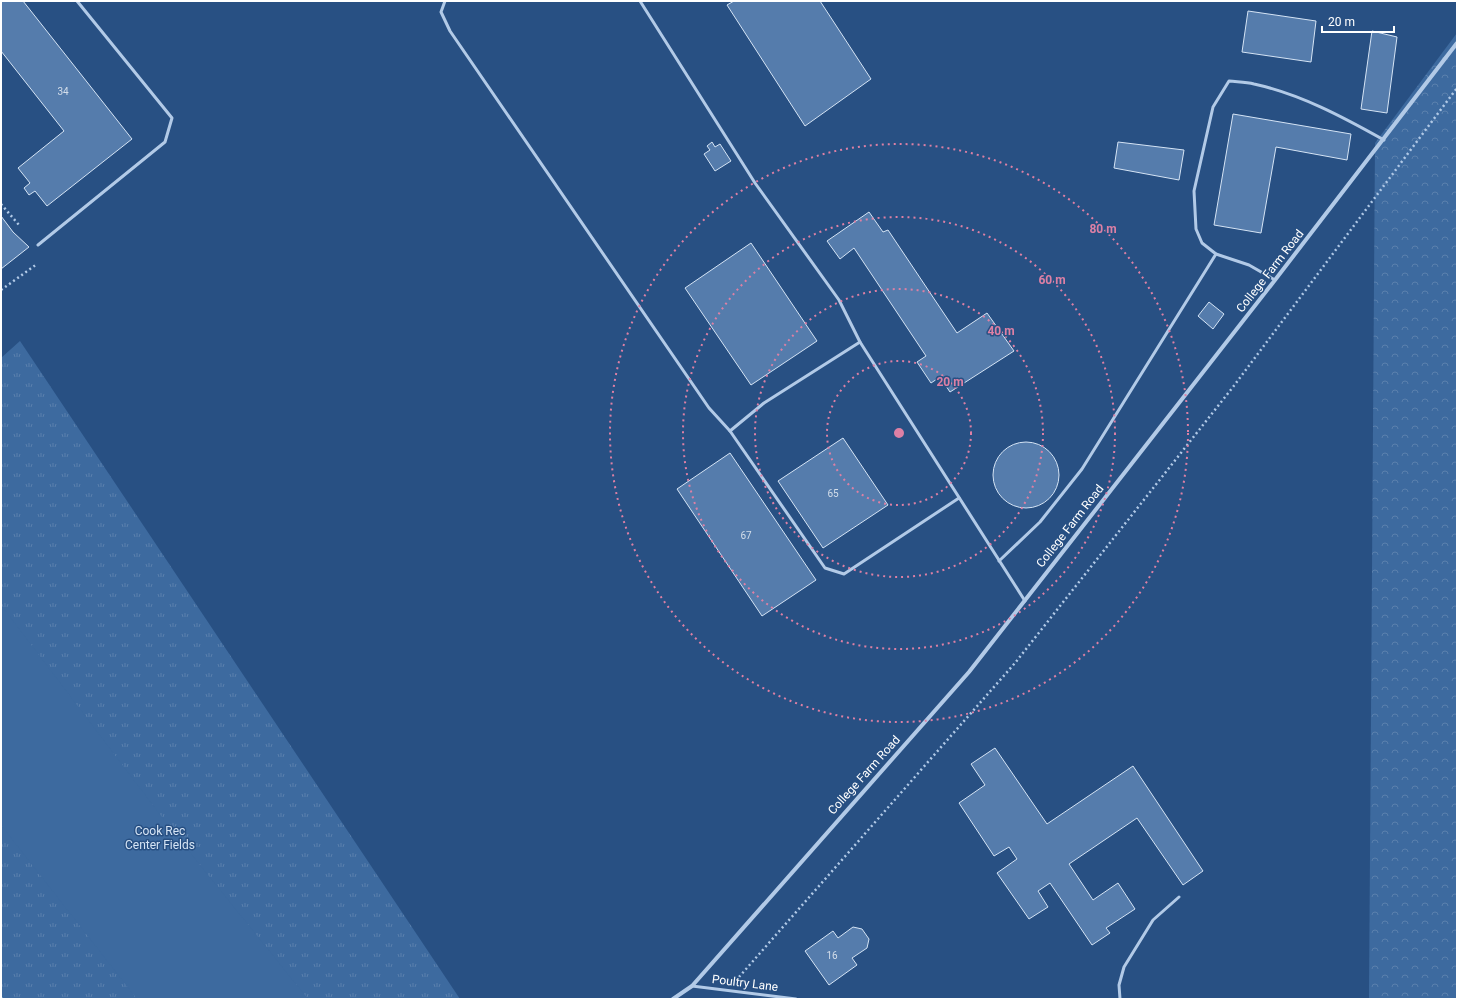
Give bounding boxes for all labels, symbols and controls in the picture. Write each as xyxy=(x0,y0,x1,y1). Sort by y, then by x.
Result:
scale bar xyxy=(1322,8,1394,34)
text: 20 m xyxy=(1328,15,1355,29)
house number: 34 xyxy=(57,86,69,97)
text: 80 m xyxy=(1089,222,1117,236)
street label: College Farm Road xyxy=(1233,227,1307,315)
text: 60 m xyxy=(1038,273,1066,287)
text: 40 m xyxy=(987,324,1015,338)
text: 20 m xyxy=(936,375,964,389)
centre of rings xyxy=(892,426,906,440)
street label: College Farm Road xyxy=(1033,482,1107,570)
house number: 65 xyxy=(827,488,839,499)
house number: 67 xyxy=(740,530,752,541)
street label: College Farm Road xyxy=(825,733,903,817)
park label: Cook Rec Center Fields xyxy=(125,824,195,852)
house number: 16 xyxy=(826,950,838,961)
street label: Poultry Lane xyxy=(711,972,779,994)

